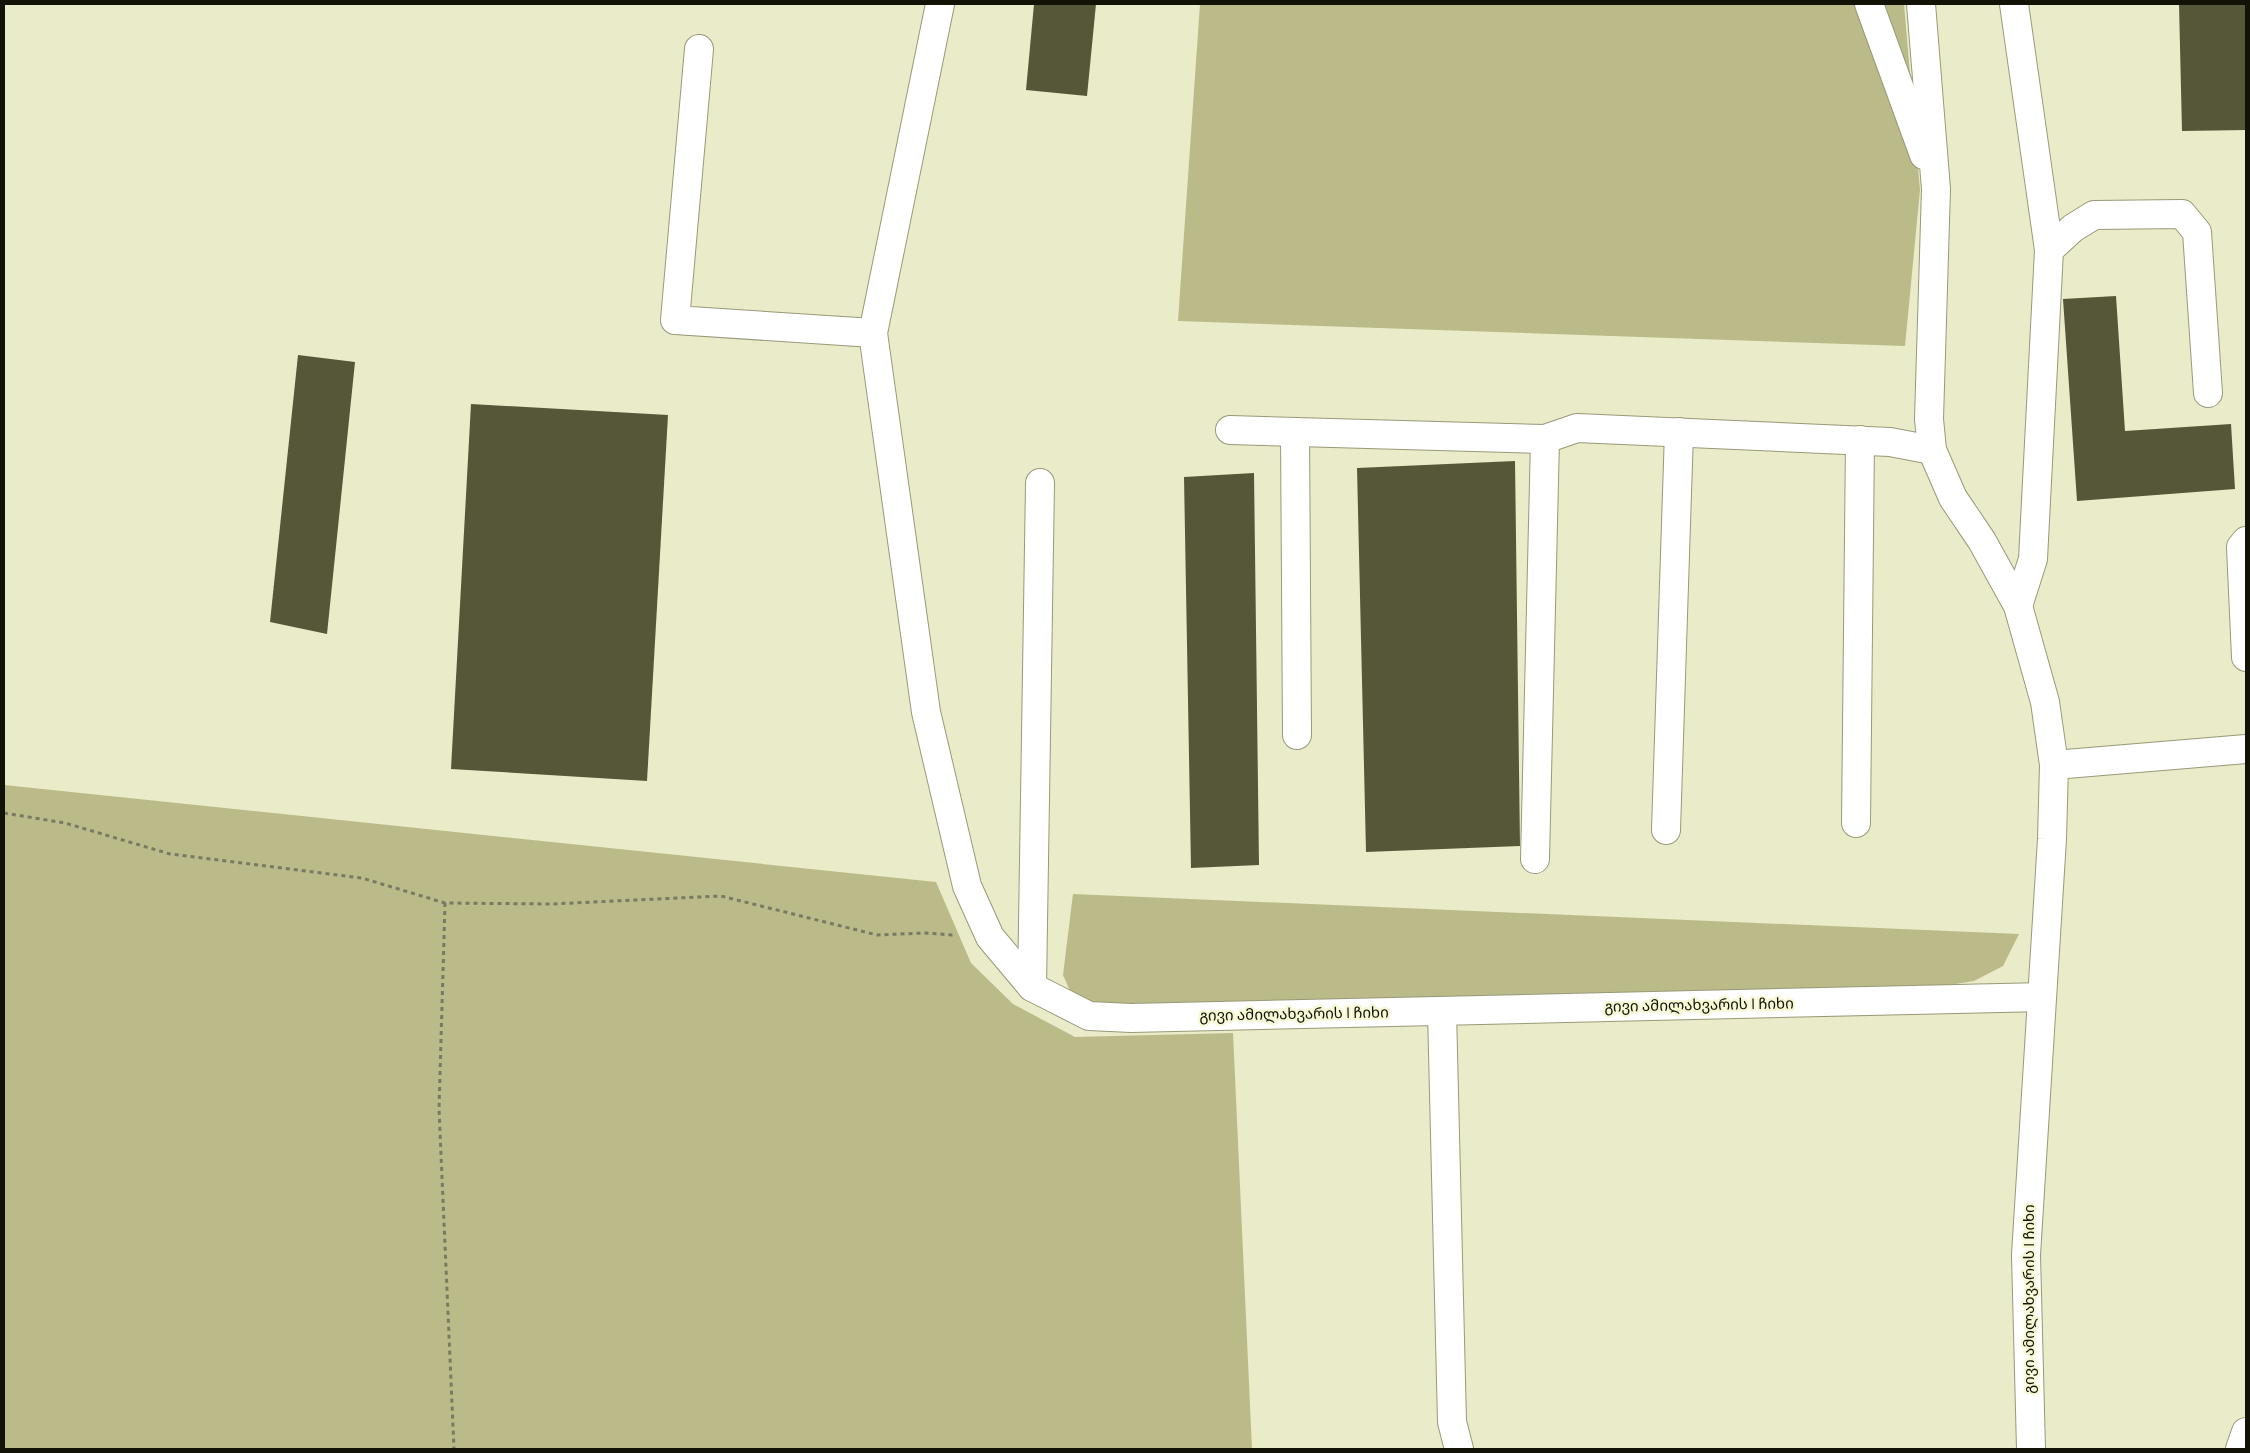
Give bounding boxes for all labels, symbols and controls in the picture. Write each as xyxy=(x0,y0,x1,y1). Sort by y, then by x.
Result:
street label: გივი ამილახვარის I ჩიხი xyxy=(1604,994,1794,1016)
street label: გივი ამილახვარის I ჩიხი xyxy=(1199,1003,1389,1025)
street label: გივი ამილახვარის I ჩიხი xyxy=(2020,1204,2038,1394)

